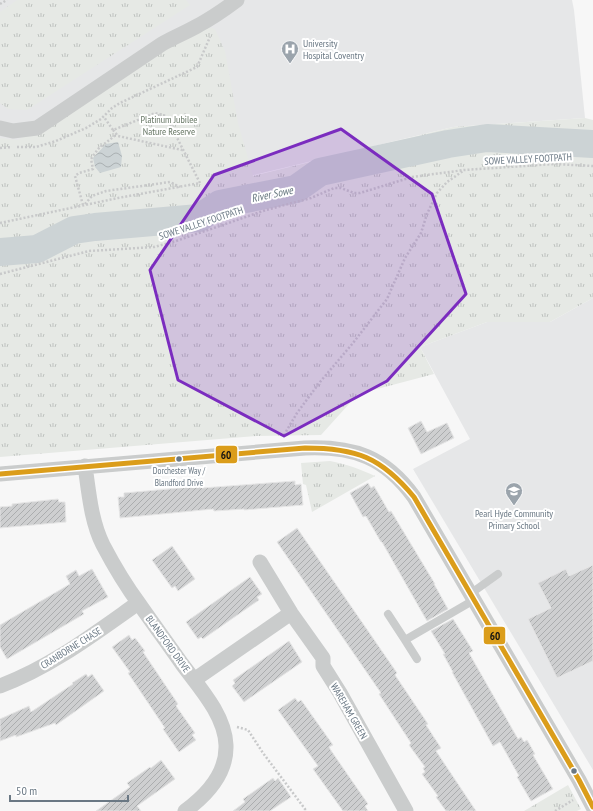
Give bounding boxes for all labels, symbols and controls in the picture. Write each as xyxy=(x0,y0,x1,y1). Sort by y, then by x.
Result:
place label: University Hospital Coventry xyxy=(303,37,364,62)
hospital icon: University Hospital Coventry xyxy=(280,39,300,64)
park label: Platinum Jubilee Nature Reserve xyxy=(141,113,197,138)
street label: SOWE VALLEY FOOTPATH xyxy=(484,150,572,168)
water label: River Sowe xyxy=(250,182,295,205)
street label: SOWE VALLEY FOOTPATH xyxy=(157,203,245,243)
line badge: 60 xyxy=(215,445,238,464)
text: 60 xyxy=(221,448,231,462)
marker: Dorchester Way / Blandford Drive xyxy=(174,454,184,464)
place label: Dorchester Way / Blandford Drive xyxy=(153,465,206,488)
school or university icon: Pearl Hyde Community Primary School xyxy=(504,481,524,506)
place label: Pearl Hyde Community Primary School xyxy=(475,507,553,532)
street label: BLANDFORD DRIVE xyxy=(143,613,193,675)
street label: CRANBORNE CHASE xyxy=(38,624,104,672)
line badge: 60 xyxy=(483,626,506,645)
text: 60 xyxy=(490,629,500,643)
street label: WAREHAM GREEN xyxy=(328,681,370,741)
unlabelled marker xyxy=(569,766,579,776)
scale bar xyxy=(10,777,128,803)
text: 50 m xyxy=(16,783,37,798)

